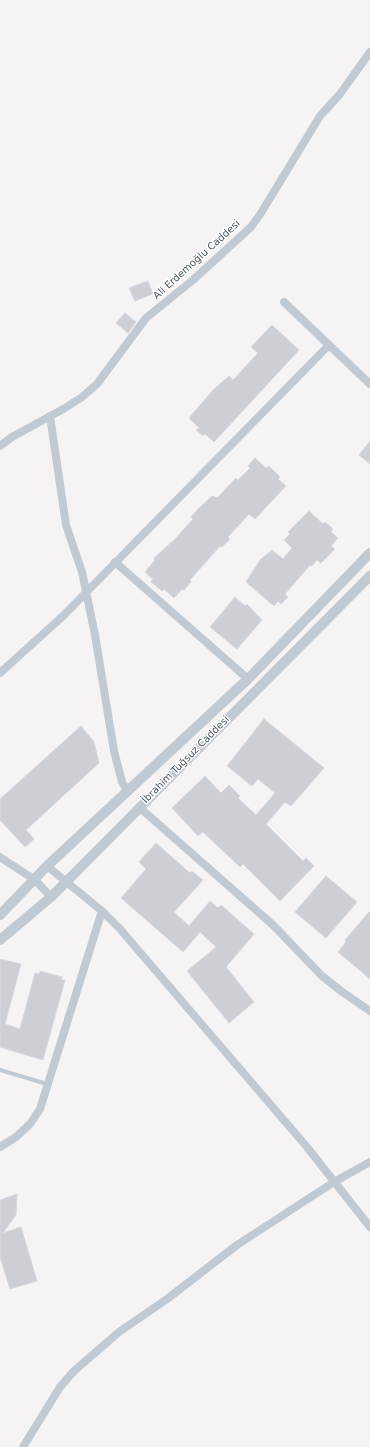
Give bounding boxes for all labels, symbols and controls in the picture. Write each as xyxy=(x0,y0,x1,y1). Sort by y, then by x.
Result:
street label: Ali Erdemoğlu Caddesi xyxy=(151,218,243,302)
street label: İbrahim Tuğsuz Caddesi xyxy=(140,714,232,806)

